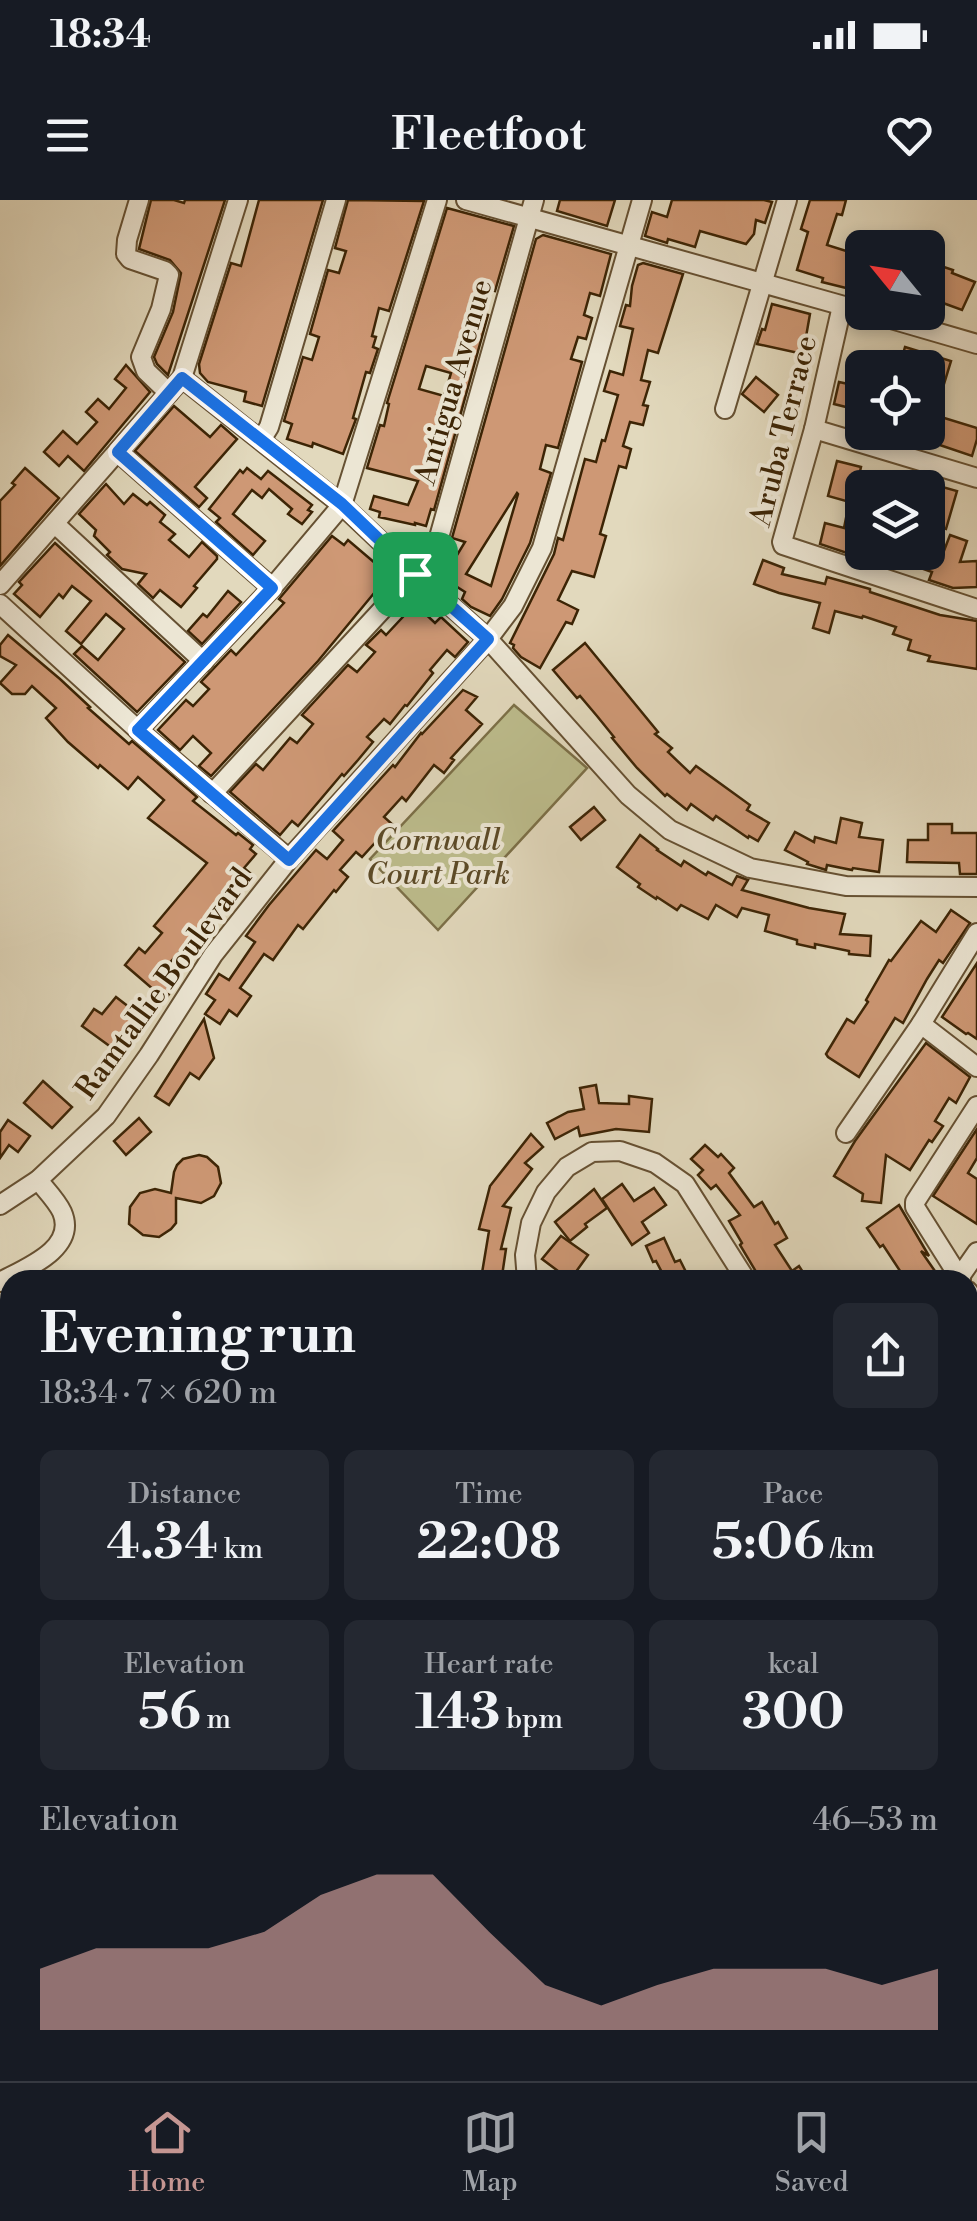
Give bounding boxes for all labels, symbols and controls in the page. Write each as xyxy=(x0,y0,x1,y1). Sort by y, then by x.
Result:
text: 18:34 xyxy=(50,12,151,59)
text: Fleetfoot xyxy=(391,107,586,164)
icon: menu xyxy=(40,108,95,163)
icon: heart xyxy=(882,108,937,163)
north arrow xyxy=(845,230,945,330)
map controls xyxy=(845,230,945,570)
street label: Antigua Avenue xyxy=(406,275,501,490)
street label: Aruba Terrace xyxy=(742,332,826,531)
button: locate xyxy=(845,350,945,450)
button: layers xyxy=(845,470,945,570)
pin xyxy=(373,532,458,617)
icon: arrive xyxy=(388,547,443,602)
park label: Cornwall Court Park xyxy=(366,822,510,894)
street label: Ramtallie Boulevard xyxy=(67,861,261,1107)
text: Evening run xyxy=(40,1301,356,1370)
button: share xyxy=(833,1303,938,1408)
text: 18:34 · 7 × 620 m xyxy=(40,1373,277,1413)
text: Distance xyxy=(128,1477,241,1512)
text: Time xyxy=(455,1477,523,1512)
text: Pace xyxy=(763,1477,823,1512)
text: 4.34 xyxy=(106,1512,218,1574)
text: 22:08 xyxy=(417,1512,561,1574)
text: 5:06 xyxy=(712,1512,824,1574)
text: km xyxy=(218,1532,263,1567)
text: /km xyxy=(824,1532,875,1567)
text: Elevation xyxy=(124,1647,245,1682)
text: Heart rate xyxy=(424,1647,554,1682)
text: kcal xyxy=(768,1647,819,1682)
text: 56 xyxy=(138,1682,201,1744)
text: 143 xyxy=(415,1682,500,1744)
text: 300 xyxy=(742,1682,845,1744)
text: m xyxy=(201,1702,231,1737)
text: bpm xyxy=(500,1702,563,1737)
text: Elevation xyxy=(40,1800,179,1840)
text: 46–53 m xyxy=(812,1800,938,1840)
tab: Home xyxy=(129,2105,205,2200)
tab: Map xyxy=(463,2105,518,2200)
tab: Saved xyxy=(775,2105,848,2200)

